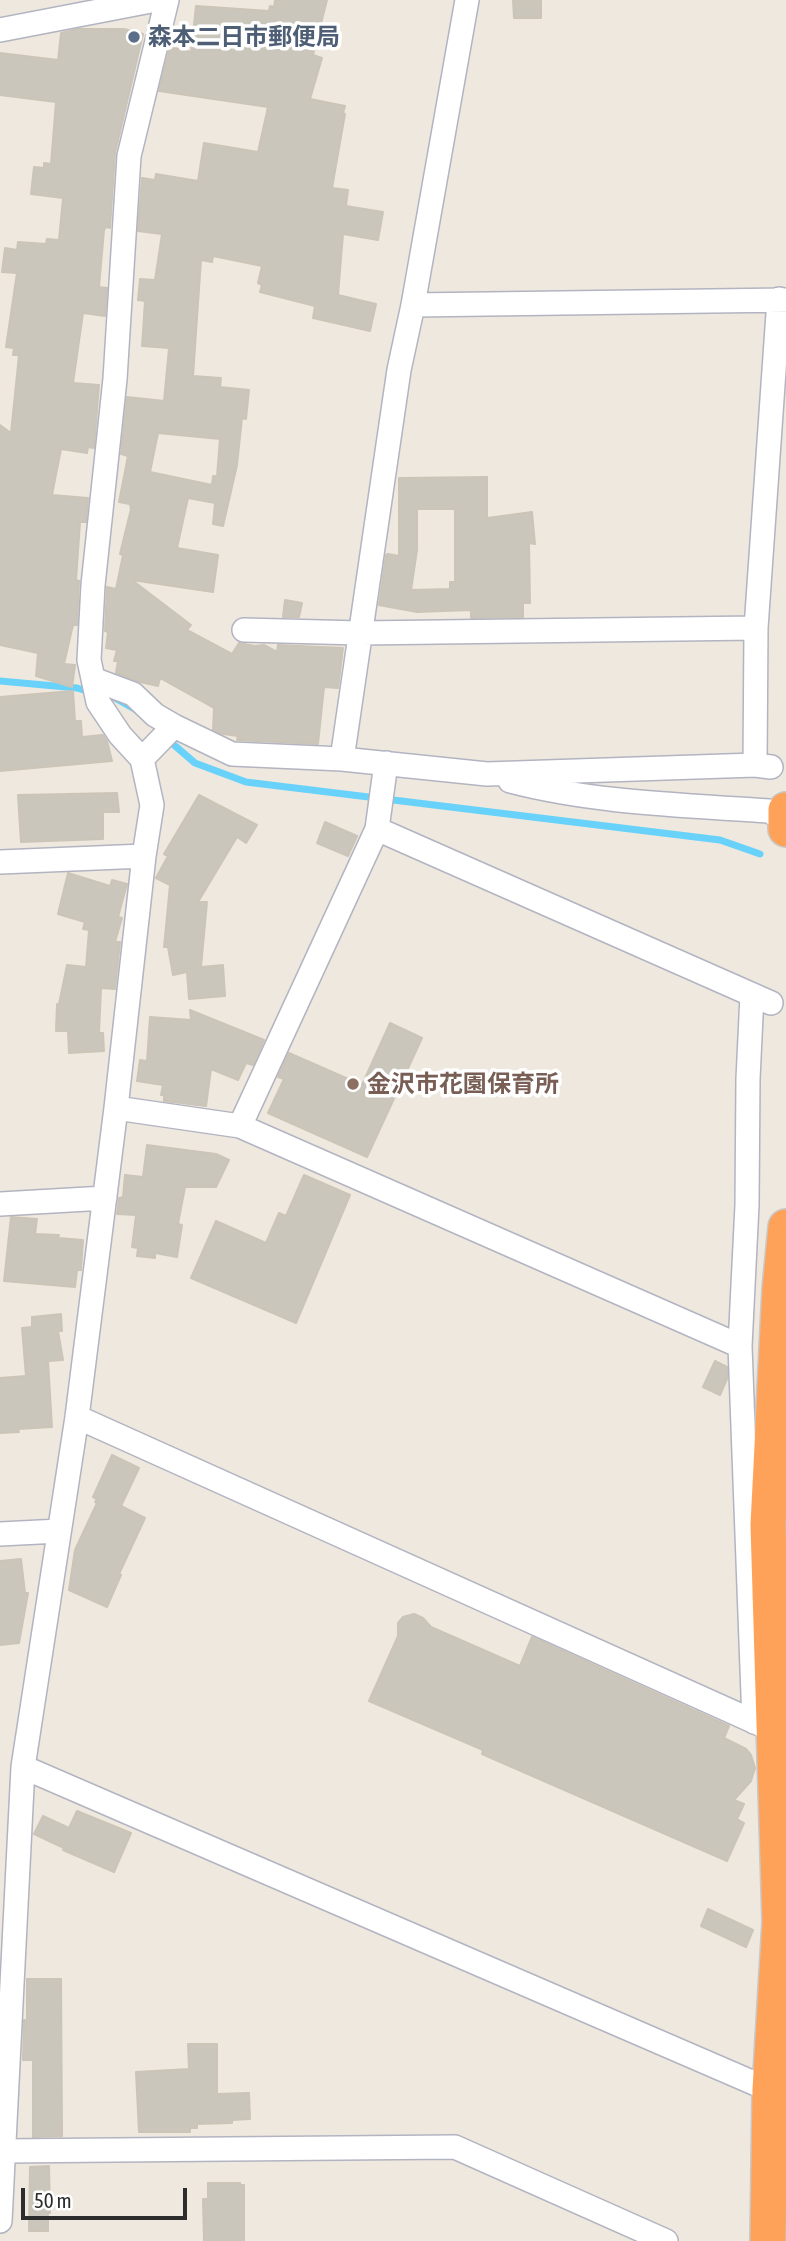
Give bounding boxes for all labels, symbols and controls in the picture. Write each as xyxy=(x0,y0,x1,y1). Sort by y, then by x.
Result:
place label: 森本二日市郵便局 xyxy=(148,23,340,51)
marker: 森本二日市郵便局 xyxy=(126,29,142,45)
place label: 金沢市花園保育所 xyxy=(367,1070,559,1098)
marker: 金沢市花園保育所 xyxy=(345,1076,361,1092)
scale bar xyxy=(24,2174,191,2218)
text: 50 m xyxy=(34,2188,72,2212)

